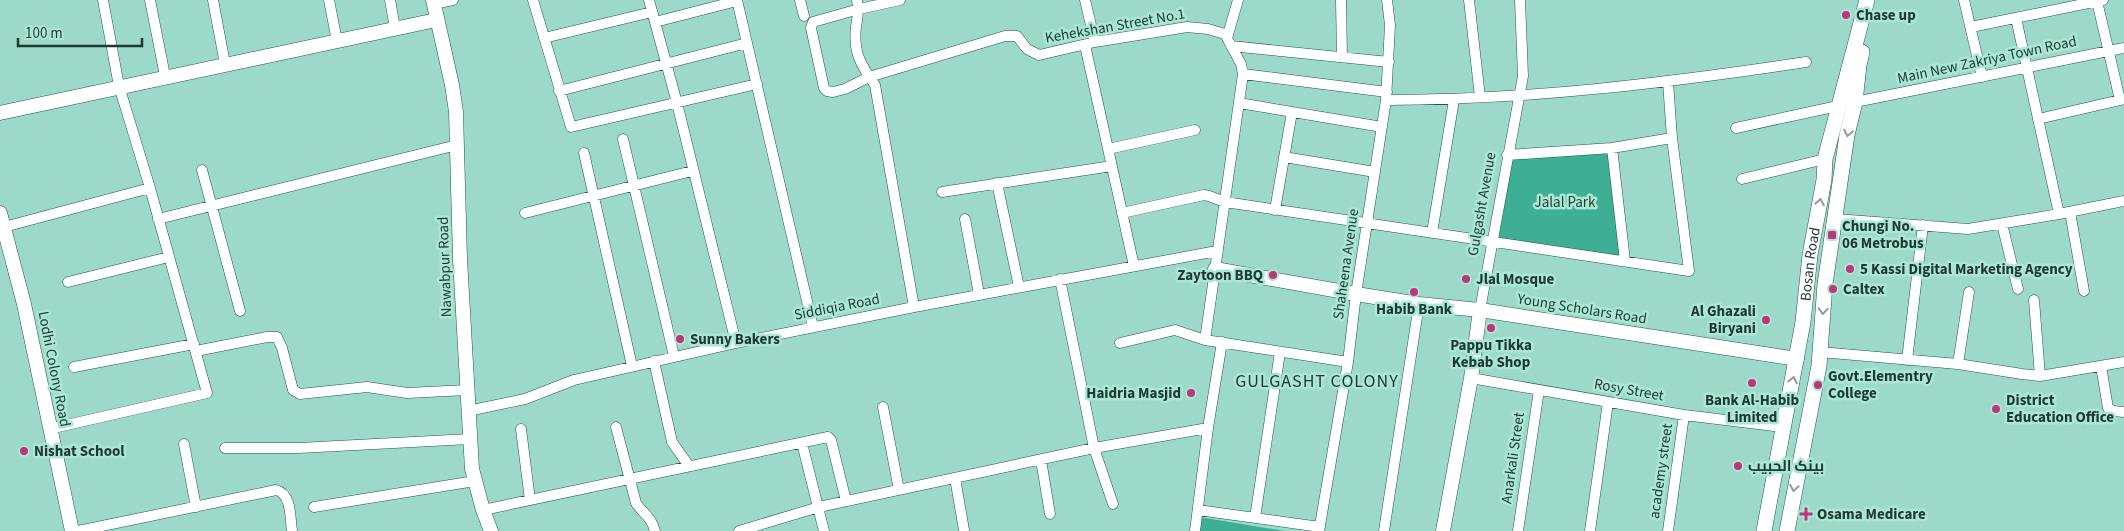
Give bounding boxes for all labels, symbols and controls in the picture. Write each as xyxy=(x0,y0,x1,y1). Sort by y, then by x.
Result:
street label: Kehekshan Street No.1 xyxy=(1043,3,1187,49)
place label: Chase up xyxy=(1856,5,1916,26)
marker: Chase up xyxy=(1840,9,1852,21)
scale bar xyxy=(18,15,141,47)
text: 100 m xyxy=(25,23,63,44)
street label: Main New Zakriya Town Road xyxy=(1895,31,2079,89)
one-way arrow xyxy=(1843,128,1854,137)
street label: Gulgasht Avenue xyxy=(1463,151,1501,257)
park label: Jalal Park xyxy=(1535,192,1596,213)
one-way arrow xyxy=(1814,198,1824,207)
street label: Shaheena Avenue xyxy=(1328,207,1364,321)
street label: Nawabpur Road xyxy=(433,216,457,318)
place label: Chungi No. 06 Metrobus xyxy=(1842,216,1924,254)
street label: Bosan Road xyxy=(1795,225,1825,302)
marker: Chungi No. 06 Metrobus xyxy=(1826,229,1838,241)
place label: 5 Kassi Digital Marketing Agency xyxy=(1860,259,2073,280)
marker: 5 Kassi Digital Marketing Agency xyxy=(1844,263,1856,275)
place label: Zaytoon BBQ xyxy=(1177,265,1264,286)
marker: Zaytoon BBQ xyxy=(1267,269,1279,281)
place label: Jlal Mosque xyxy=(1476,269,1555,290)
marker: Jlal Mosque xyxy=(1460,273,1472,285)
place label: Caltex xyxy=(1843,279,1885,300)
marker: Caltex xyxy=(1827,283,1839,295)
marker: Habib Bank xyxy=(1408,286,1420,298)
street label: Siddiqia Road xyxy=(792,288,882,326)
street label: Young Scholars Road xyxy=(1515,288,1648,330)
place label: Habib Bank xyxy=(1376,299,1453,320)
place label: Al Ghazali Biryani xyxy=(1690,301,1756,339)
one-way arrow xyxy=(1818,307,1829,315)
street label: Lodhi Colony Road xyxy=(32,309,76,429)
marker: Al Ghazali Biryani xyxy=(1760,314,1772,326)
marker: Pappu Tikka Kebab Shop xyxy=(1485,322,1497,334)
place label: Sunny Bakers xyxy=(690,329,780,350)
marker: Sunny Bakers xyxy=(674,333,686,345)
place label: Pappu Tikka Kebab Shop xyxy=(1450,335,1532,373)
place label: Govt.Elementry College xyxy=(1828,366,1933,404)
district label: GULGASHT COLONY xyxy=(1235,369,1399,394)
street label: Rosy Street xyxy=(1593,374,1665,406)
one-way arrow xyxy=(1787,376,1797,384)
marker: Bank Al-Habib Limited xyxy=(1746,377,1758,389)
marker: Govt.Elementry College xyxy=(1812,379,1824,391)
place label: Haidria Masjid xyxy=(1086,383,1181,404)
marker: Haidria Masjid xyxy=(1185,387,1197,399)
place label: Bank Al-Habib Limited xyxy=(1705,390,1799,428)
place label: District Education Office xyxy=(2006,390,2114,428)
marker: District Education Office xyxy=(1990,403,2002,415)
street label: Anarkali Street xyxy=(1496,411,1530,505)
street label: academy street xyxy=(1644,422,1678,520)
place label: Nishat School xyxy=(34,441,125,462)
marker: Nishat School xyxy=(18,445,30,457)
place label: بينک الحبيب xyxy=(1748,456,1824,477)
marker: بينک الحبيب xyxy=(1732,460,1744,472)
one-way arrow xyxy=(1790,484,1800,493)
place label: Osama Medicare xyxy=(1817,504,1926,525)
marker: Osama Medicare xyxy=(1799,507,1813,521)

